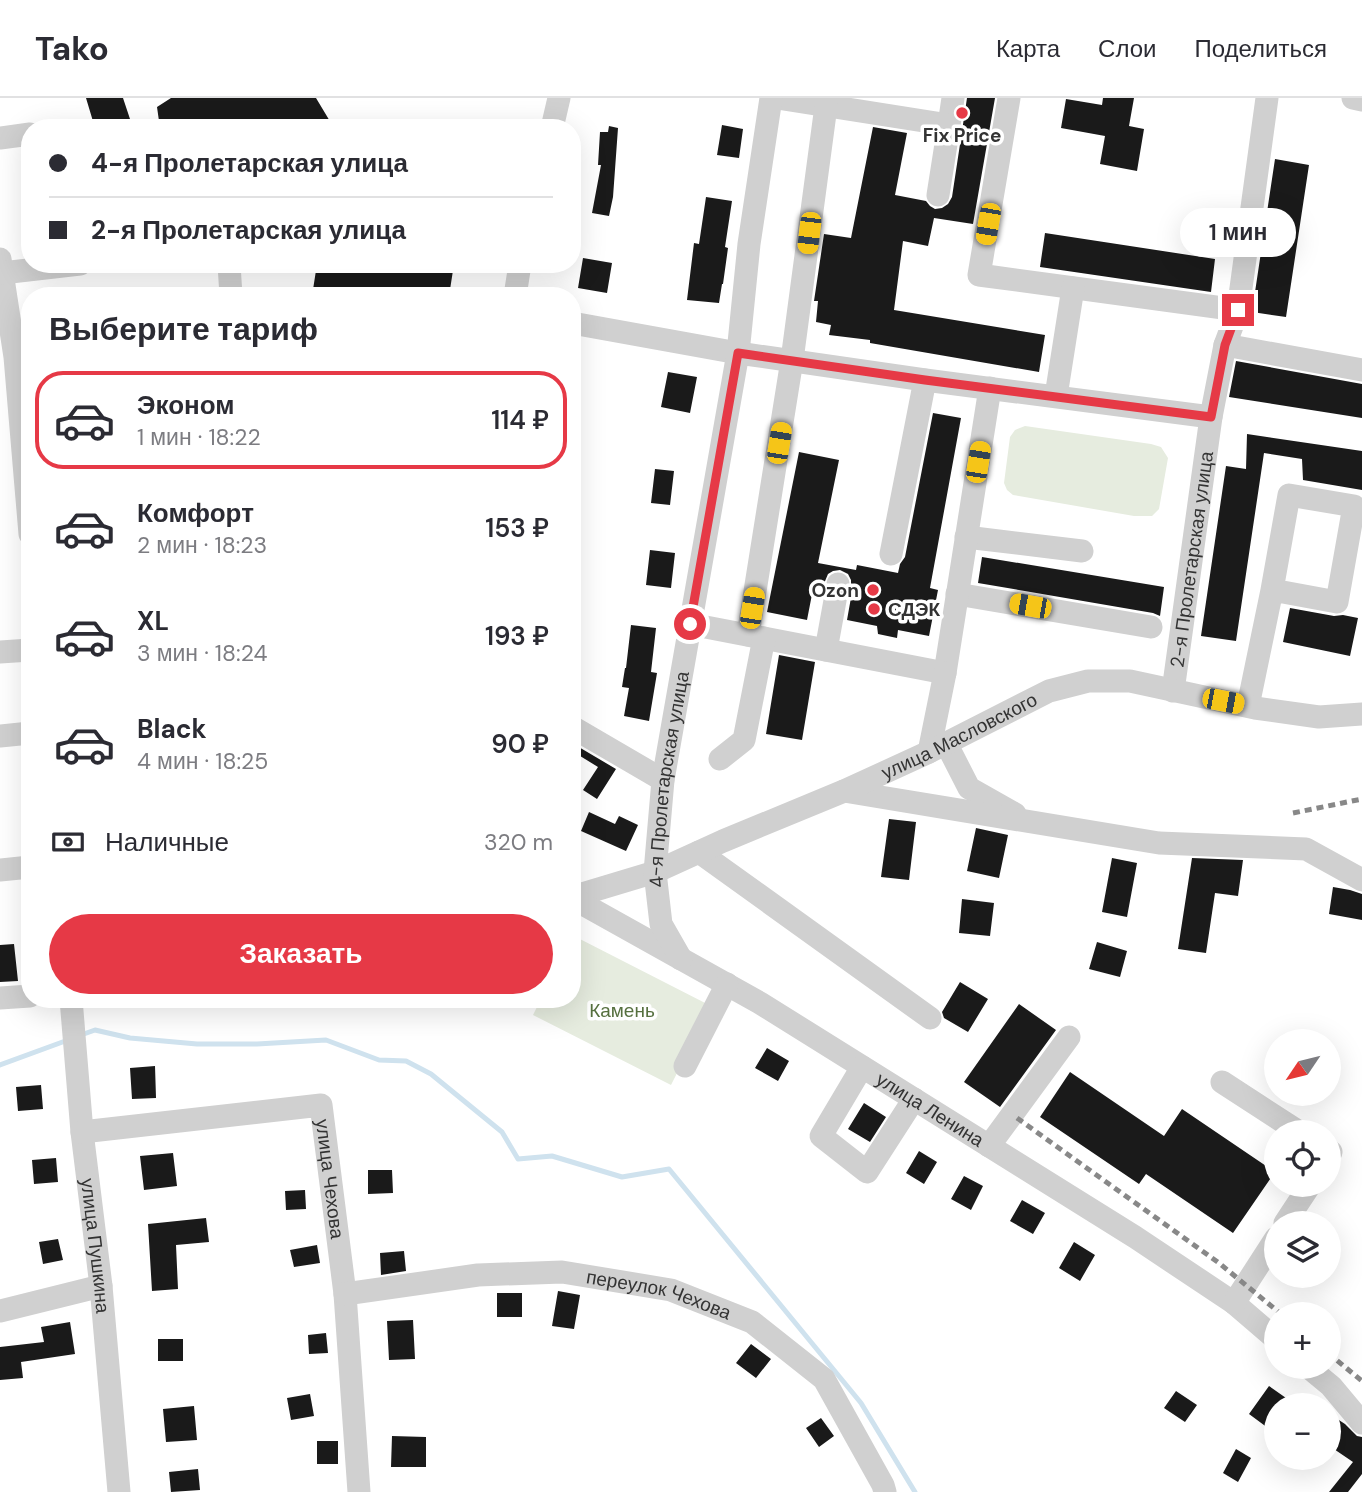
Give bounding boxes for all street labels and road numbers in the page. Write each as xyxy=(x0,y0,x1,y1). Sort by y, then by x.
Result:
street label: 2-я Пролетарская улица xyxy=(1164,449,1219,669)
street label: 4-я Пролетарская улица xyxy=(643,669,695,889)
street label: улица Масловского xyxy=(877,687,1042,785)
street label: улица Ленина xyxy=(871,1067,989,1153)
street label: улица Чехова xyxy=(310,1118,350,1241)
street label: улица Пушкина xyxy=(75,1177,115,1315)
street label: переулок Чехова xyxy=(584,1264,735,1326)

